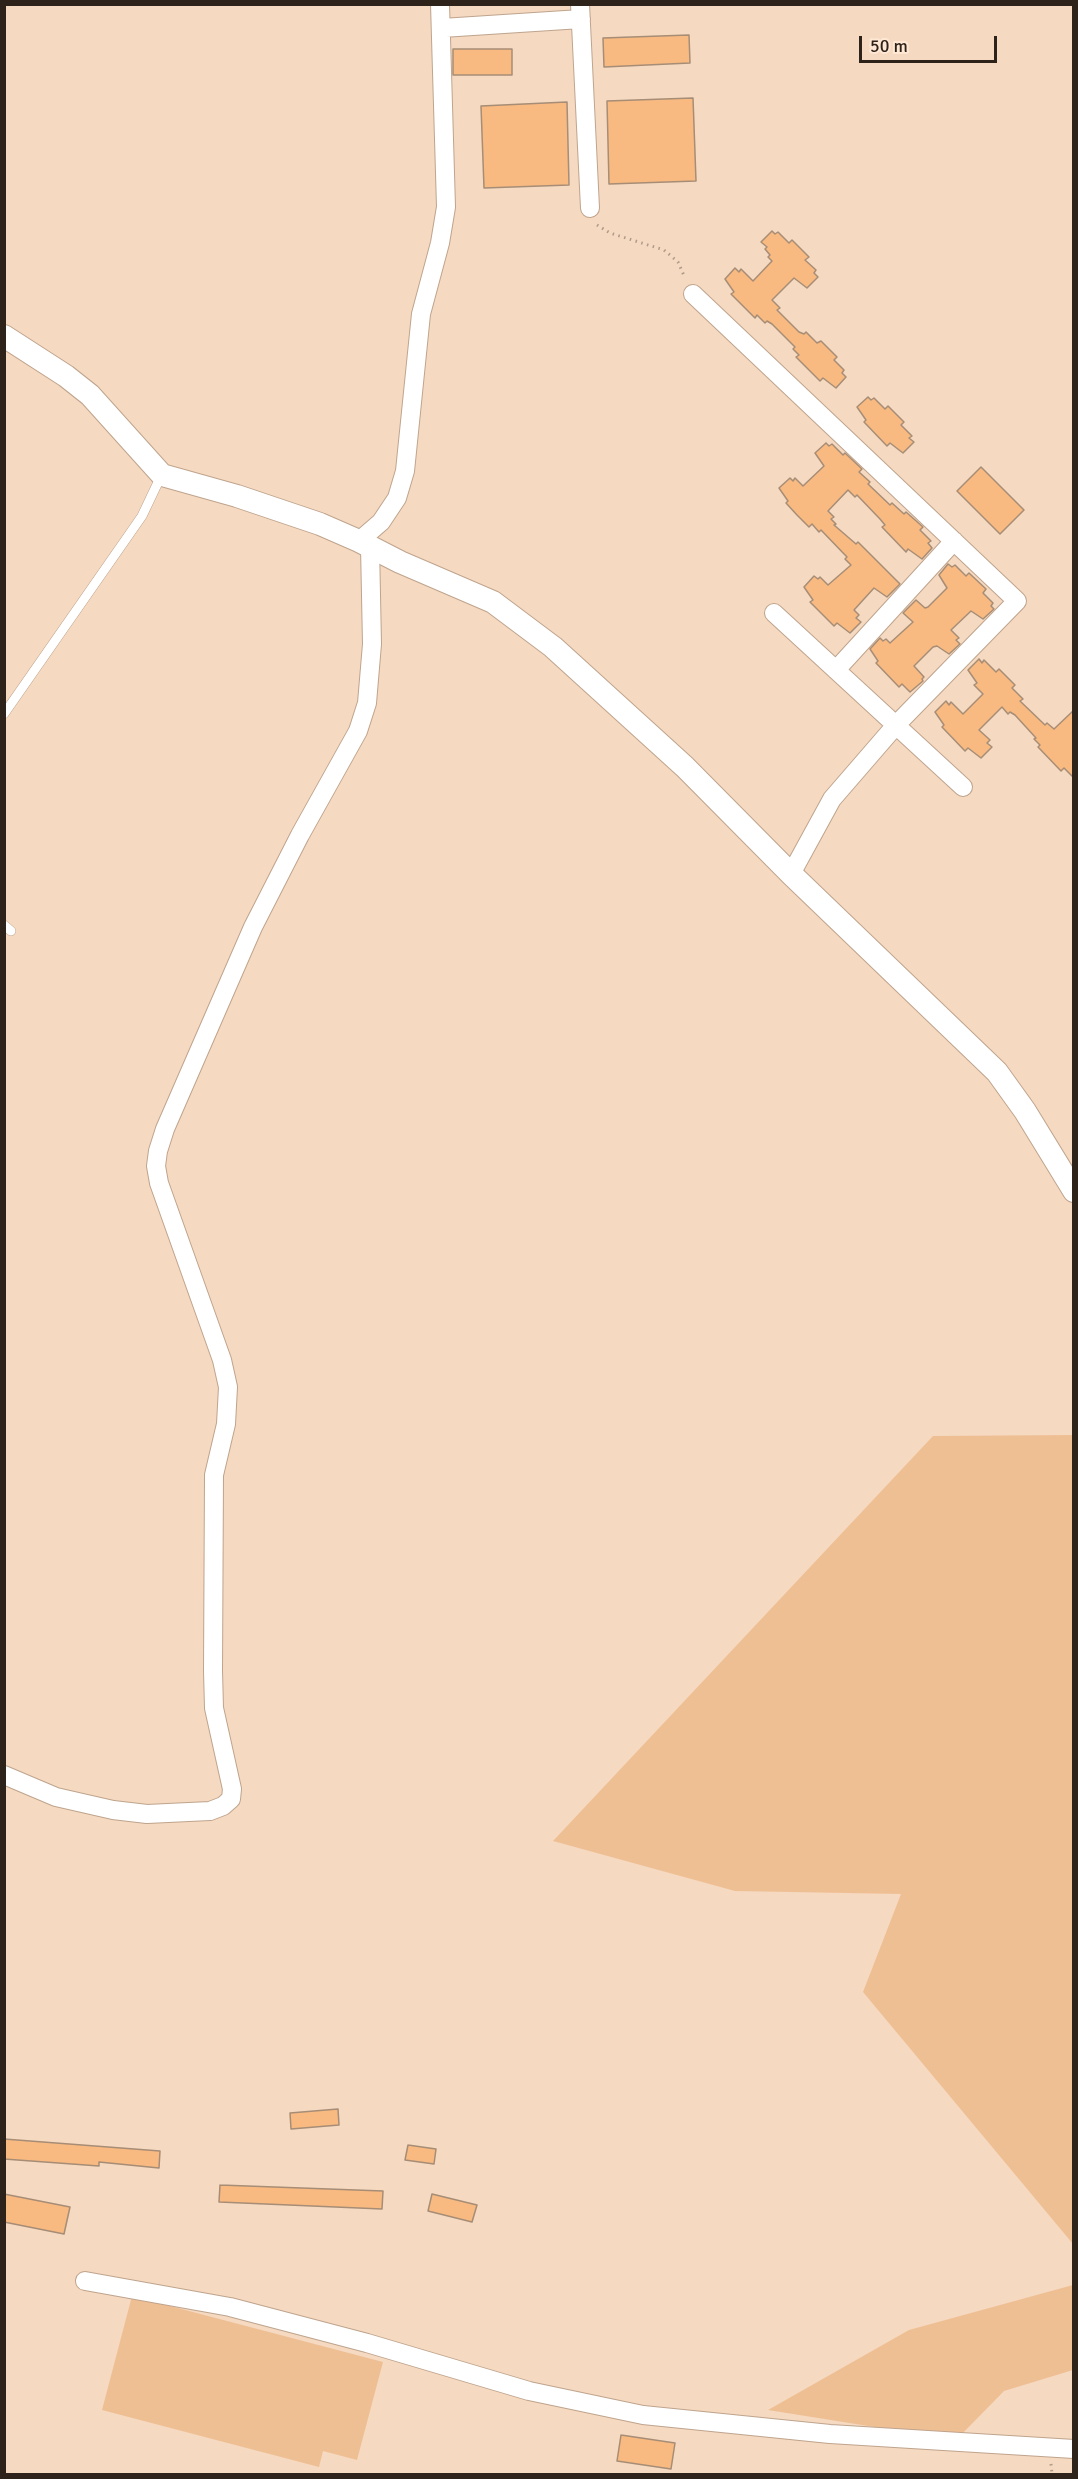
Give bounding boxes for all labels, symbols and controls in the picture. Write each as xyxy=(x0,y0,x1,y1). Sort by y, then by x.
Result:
scale bar xyxy=(862,24,1000,62)
text: 50 m xyxy=(870,35,908,57)

